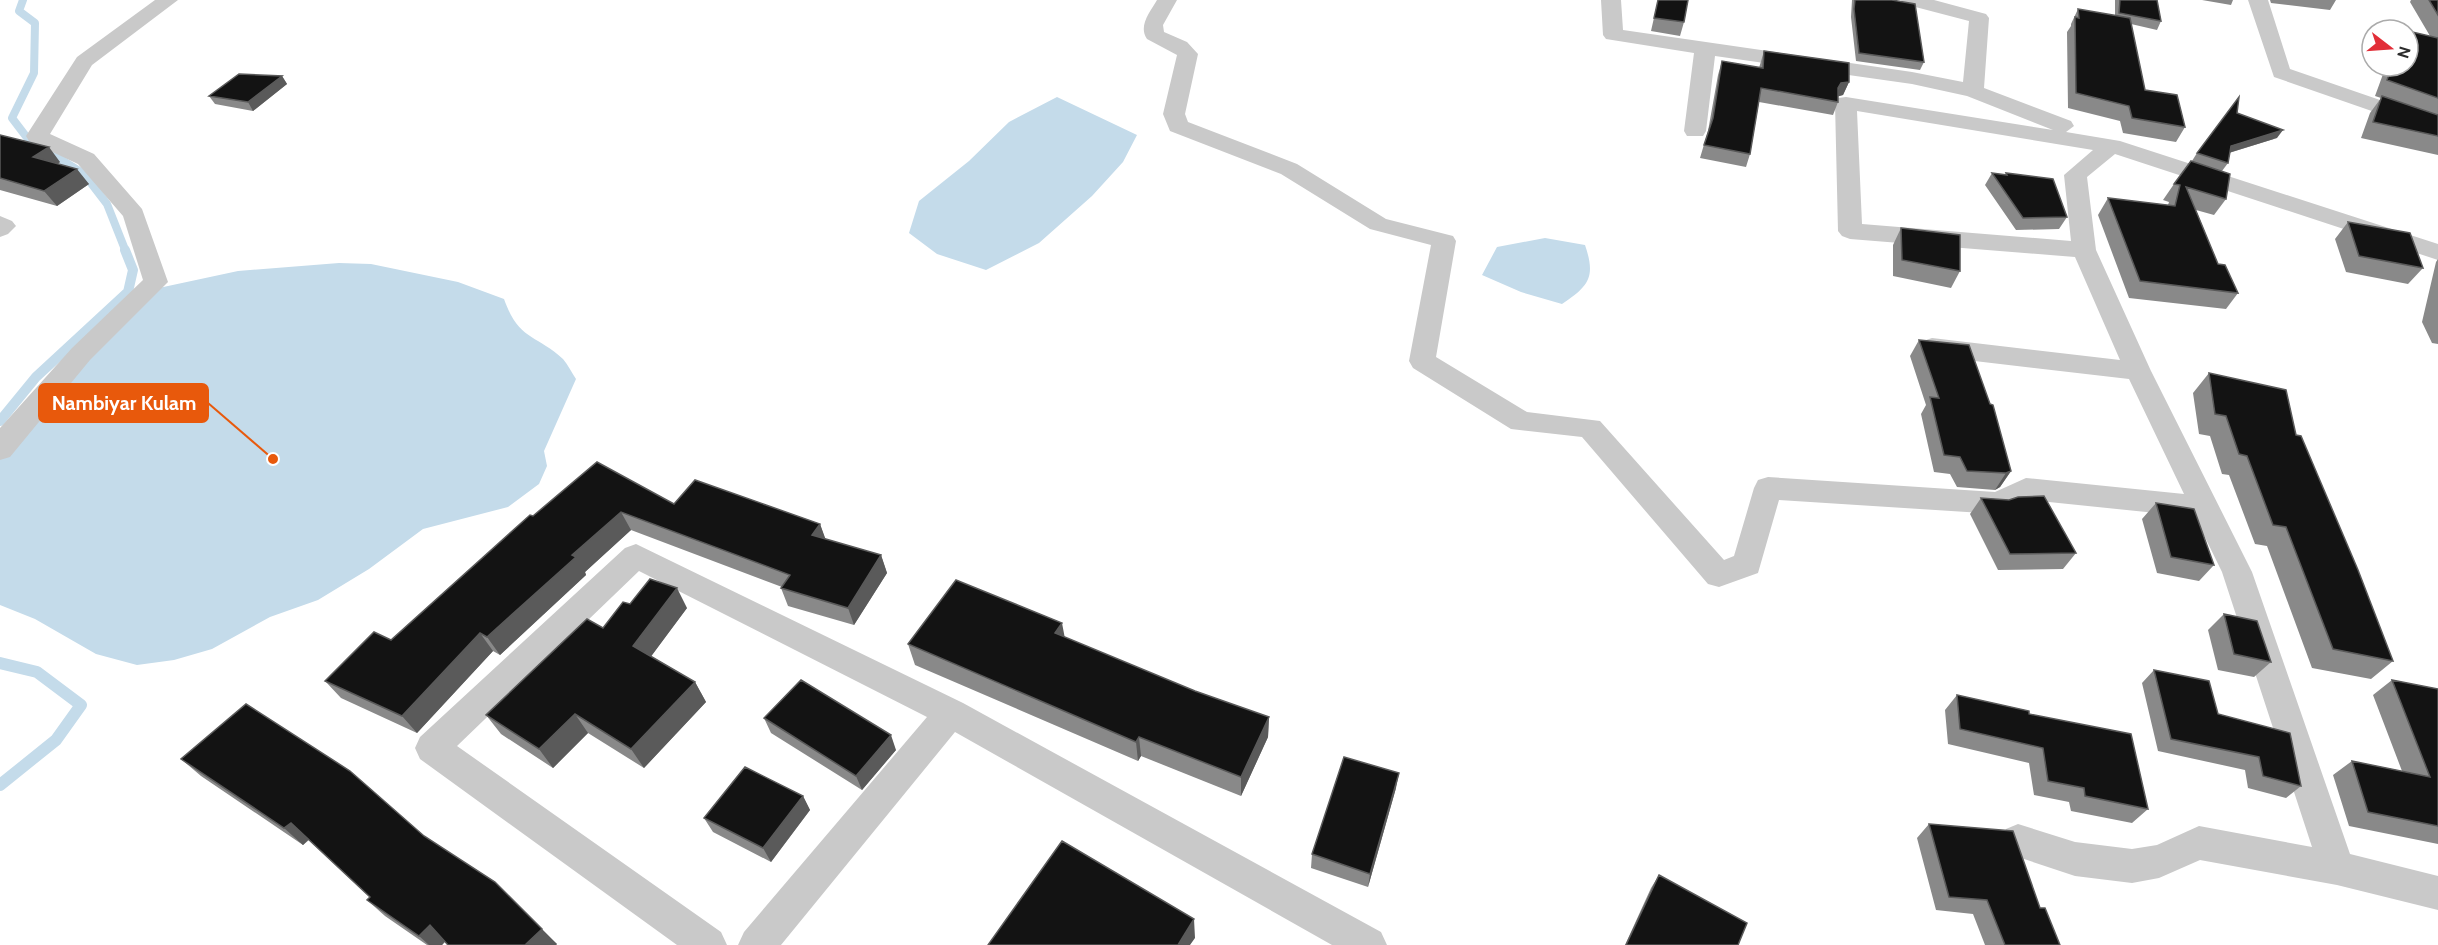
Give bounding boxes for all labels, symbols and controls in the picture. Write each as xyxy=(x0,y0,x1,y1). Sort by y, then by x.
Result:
north arrow xyxy=(2360,18,2420,78)
text: N xyxy=(2393,44,2415,60)
callout: Nambiyar Kulam xyxy=(39,384,208,422)
text: Nambiyar Kulam xyxy=(52,391,196,415)

